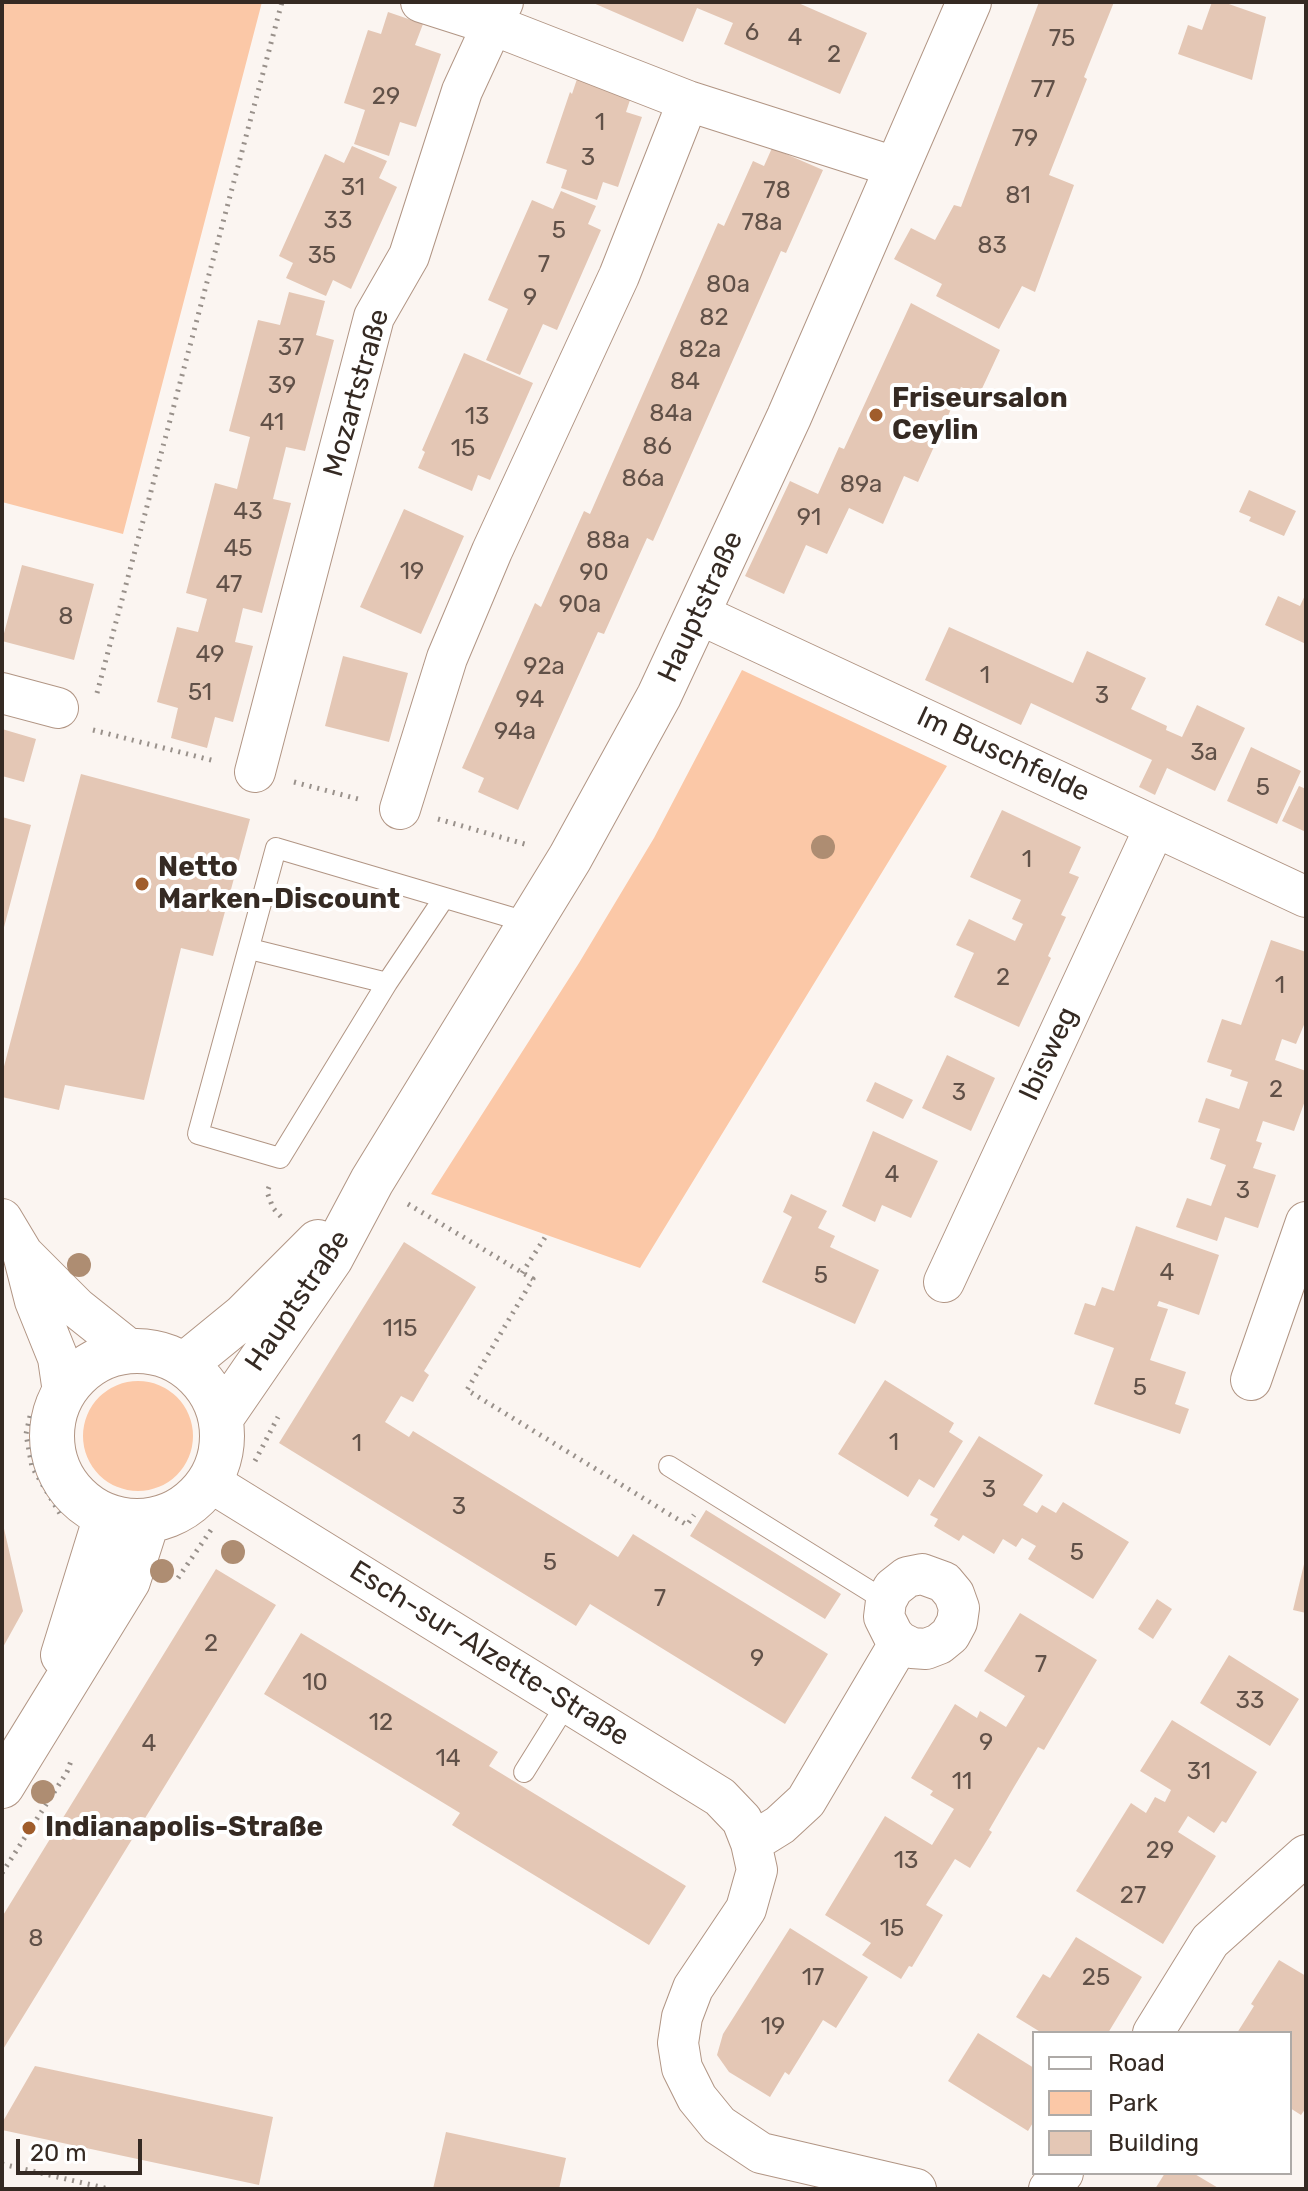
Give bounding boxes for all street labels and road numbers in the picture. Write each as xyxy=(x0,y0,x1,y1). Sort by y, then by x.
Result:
street label: Mozartstraße xyxy=(317,305,397,481)
street label: Hauptstraße xyxy=(651,526,751,688)
street label: Im Buschfelde xyxy=(911,700,1095,810)
street label: Ibisweg xyxy=(1013,1002,1085,1106)
street label: Hauptstraße xyxy=(238,1224,358,1378)
street label: Esch-sur-Alzette-Straße xyxy=(343,1554,635,1754)

